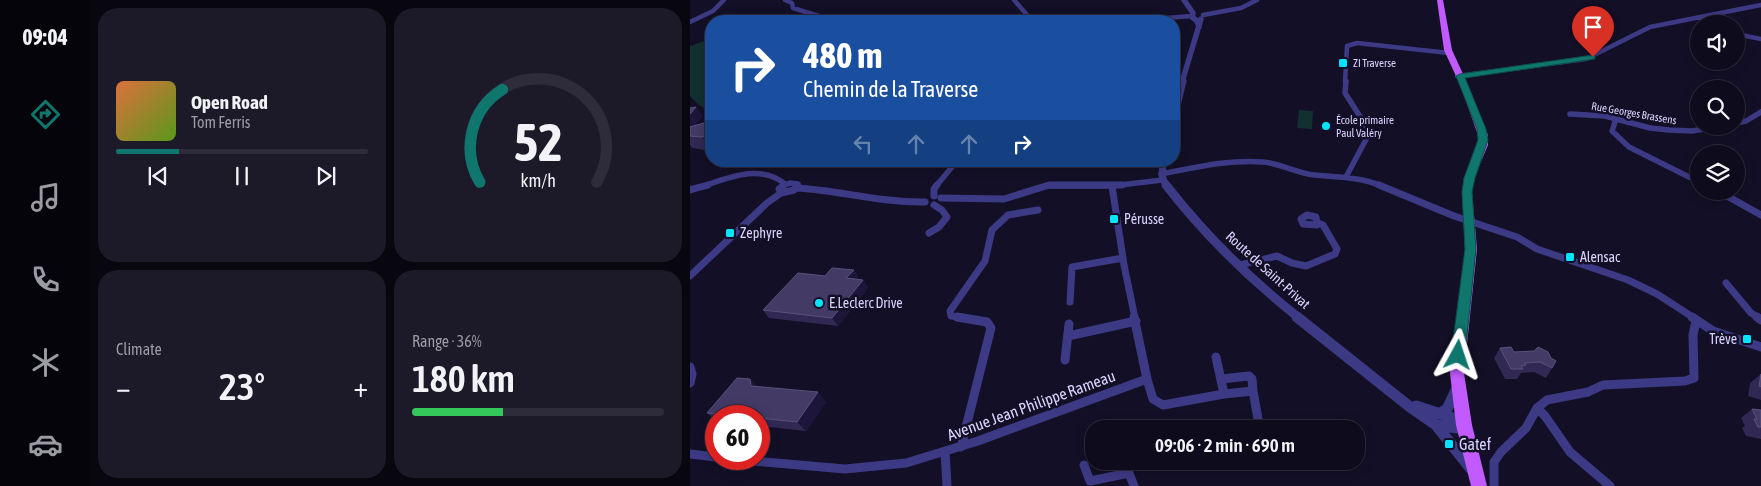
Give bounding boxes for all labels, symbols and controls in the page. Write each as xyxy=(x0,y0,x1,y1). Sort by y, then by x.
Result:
pin xyxy=(1572,6,1614,57)
icon: arrive xyxy=(1579,13,1607,41)
map controls xyxy=(1690,15,1745,200)
button: sound xyxy=(1690,15,1745,70)
text: 09:04 xyxy=(22,24,68,50)
icon: right xyxy=(720,35,785,100)
text: 480 m xyxy=(803,35,882,75)
marker: ZI Traverse xyxy=(1337,57,1349,69)
place label: ZI Traverse xyxy=(1353,57,1396,69)
text: Chemin de la Traverse xyxy=(803,76,978,102)
button: search xyxy=(1690,80,1745,135)
text: Open Road xyxy=(191,91,268,113)
icon: directions xyxy=(28,97,63,132)
street label: Rue Georges Brassens xyxy=(1590,100,1678,126)
text: 52 xyxy=(514,112,562,172)
text: Tom Ferris xyxy=(191,113,250,131)
place label: École primaire Paul Valéry xyxy=(1336,114,1394,139)
marker: École primaire Paul Valéry xyxy=(1320,120,1332,132)
icon: left xyxy=(849,130,877,158)
icon: ahead xyxy=(902,130,930,158)
icon: ahead xyxy=(955,130,983,158)
icon: right xyxy=(1008,130,1036,158)
button: layers xyxy=(1690,145,1745,200)
icon: previous xyxy=(144,162,172,190)
icon: pause xyxy=(228,162,256,190)
icon: next xyxy=(312,162,340,190)
text: km/h xyxy=(520,170,556,191)
icon: music xyxy=(28,180,63,215)
place label: Pérusse xyxy=(1124,211,1164,227)
marker: Pérusse xyxy=(1108,213,1120,225)
place label: Zephyre xyxy=(740,225,782,241)
marker: Zephyre xyxy=(724,227,736,239)
street label: Route de Saint-Privat xyxy=(1223,228,1313,312)
place label: Alensac xyxy=(1580,249,1621,265)
marker: Alensac xyxy=(1564,251,1576,263)
icon: phone xyxy=(28,262,63,297)
place label: E.Leclerc Drive xyxy=(829,295,903,311)
marker: E.Leclerc Drive xyxy=(813,297,825,309)
position arrow xyxy=(1431,328,1483,380)
place label: Trève xyxy=(1709,331,1737,347)
text: Range · 36% xyxy=(412,332,482,350)
marker: Trève xyxy=(1741,333,1753,345)
text: Climate xyxy=(116,340,162,358)
icon: climate xyxy=(28,345,63,380)
text: 180 km xyxy=(412,357,515,400)
text: 23° xyxy=(219,365,265,408)
street label: Avenue Jean Philippe Rameau xyxy=(945,366,1118,445)
text: − xyxy=(116,371,131,403)
text: + xyxy=(353,371,368,403)
speed limit sign: 60 xyxy=(705,405,770,470)
icon: car xyxy=(28,427,63,462)
text: 09:06 · 2 min · 690 m xyxy=(1155,434,1295,456)
place label: Gatef xyxy=(1459,435,1492,453)
marker: Gatef xyxy=(1443,438,1455,450)

